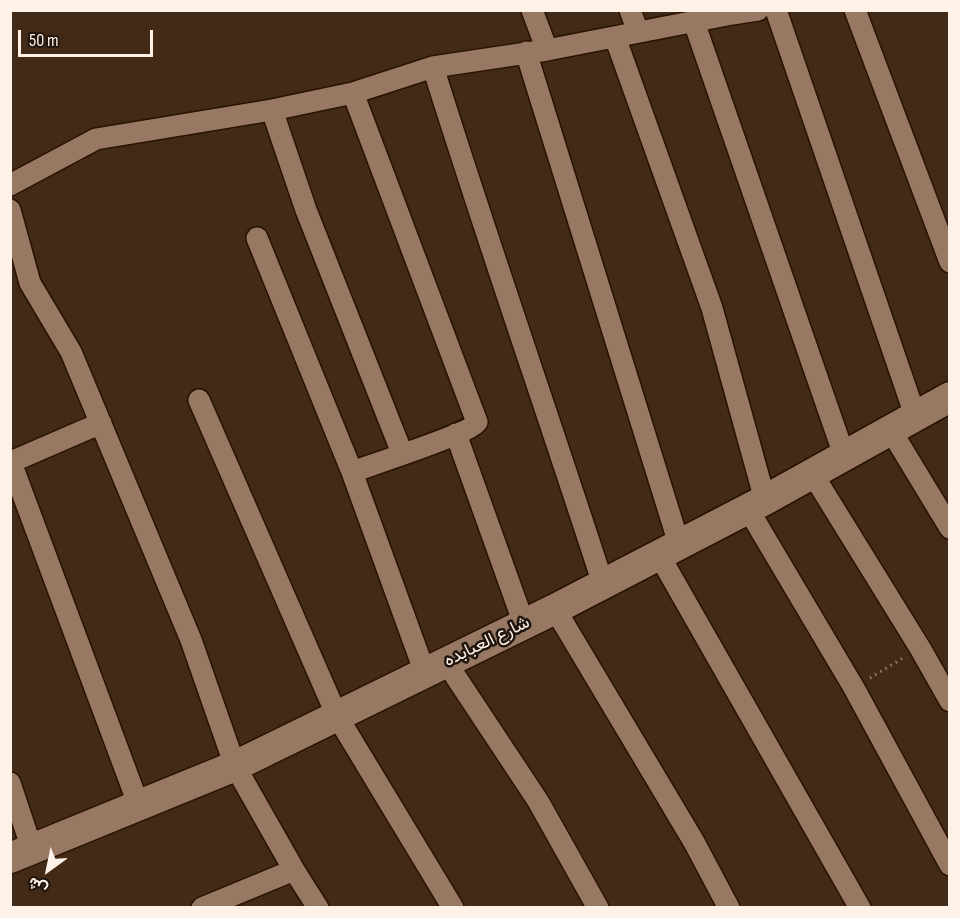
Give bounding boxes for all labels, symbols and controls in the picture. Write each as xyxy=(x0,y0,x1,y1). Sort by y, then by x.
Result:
scale bar xyxy=(21,18,156,56)
text: 50 m xyxy=(29,30,59,51)
street label: شارع العبابده xyxy=(440,612,534,672)
north arrow xyxy=(18,840,78,900)
text: ش xyxy=(25,872,51,899)

